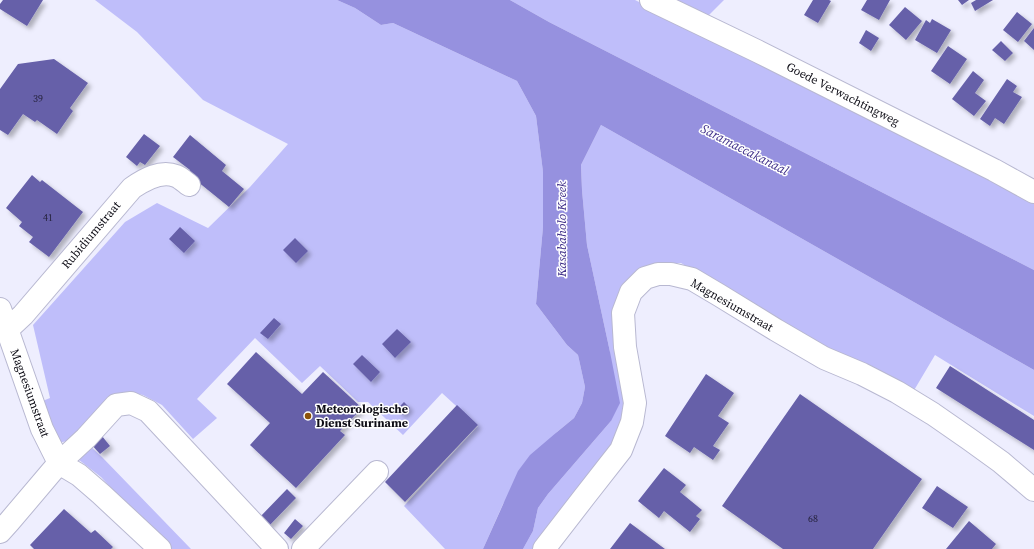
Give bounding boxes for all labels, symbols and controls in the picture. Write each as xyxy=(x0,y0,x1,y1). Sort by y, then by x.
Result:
street label: Goede Verwachtingweg xyxy=(784,58,902,130)
house number: 39 xyxy=(33,92,43,105)
water label: Saramaccakanaal xyxy=(698,120,792,179)
water label: Kasabaholo Kreek xyxy=(553,180,570,278)
street label: Rubidiumstraat xyxy=(58,198,124,272)
house number: 41 xyxy=(43,211,53,224)
street label: Magnesiumstraat xyxy=(688,275,776,335)
street label: Magnesiumstraat xyxy=(7,347,53,439)
place label: Meteorologische Dienst Suriname xyxy=(316,401,408,431)
marker: Meteorologische Dienst Suriname xyxy=(303,411,313,421)
house number: 68 xyxy=(808,512,818,525)

